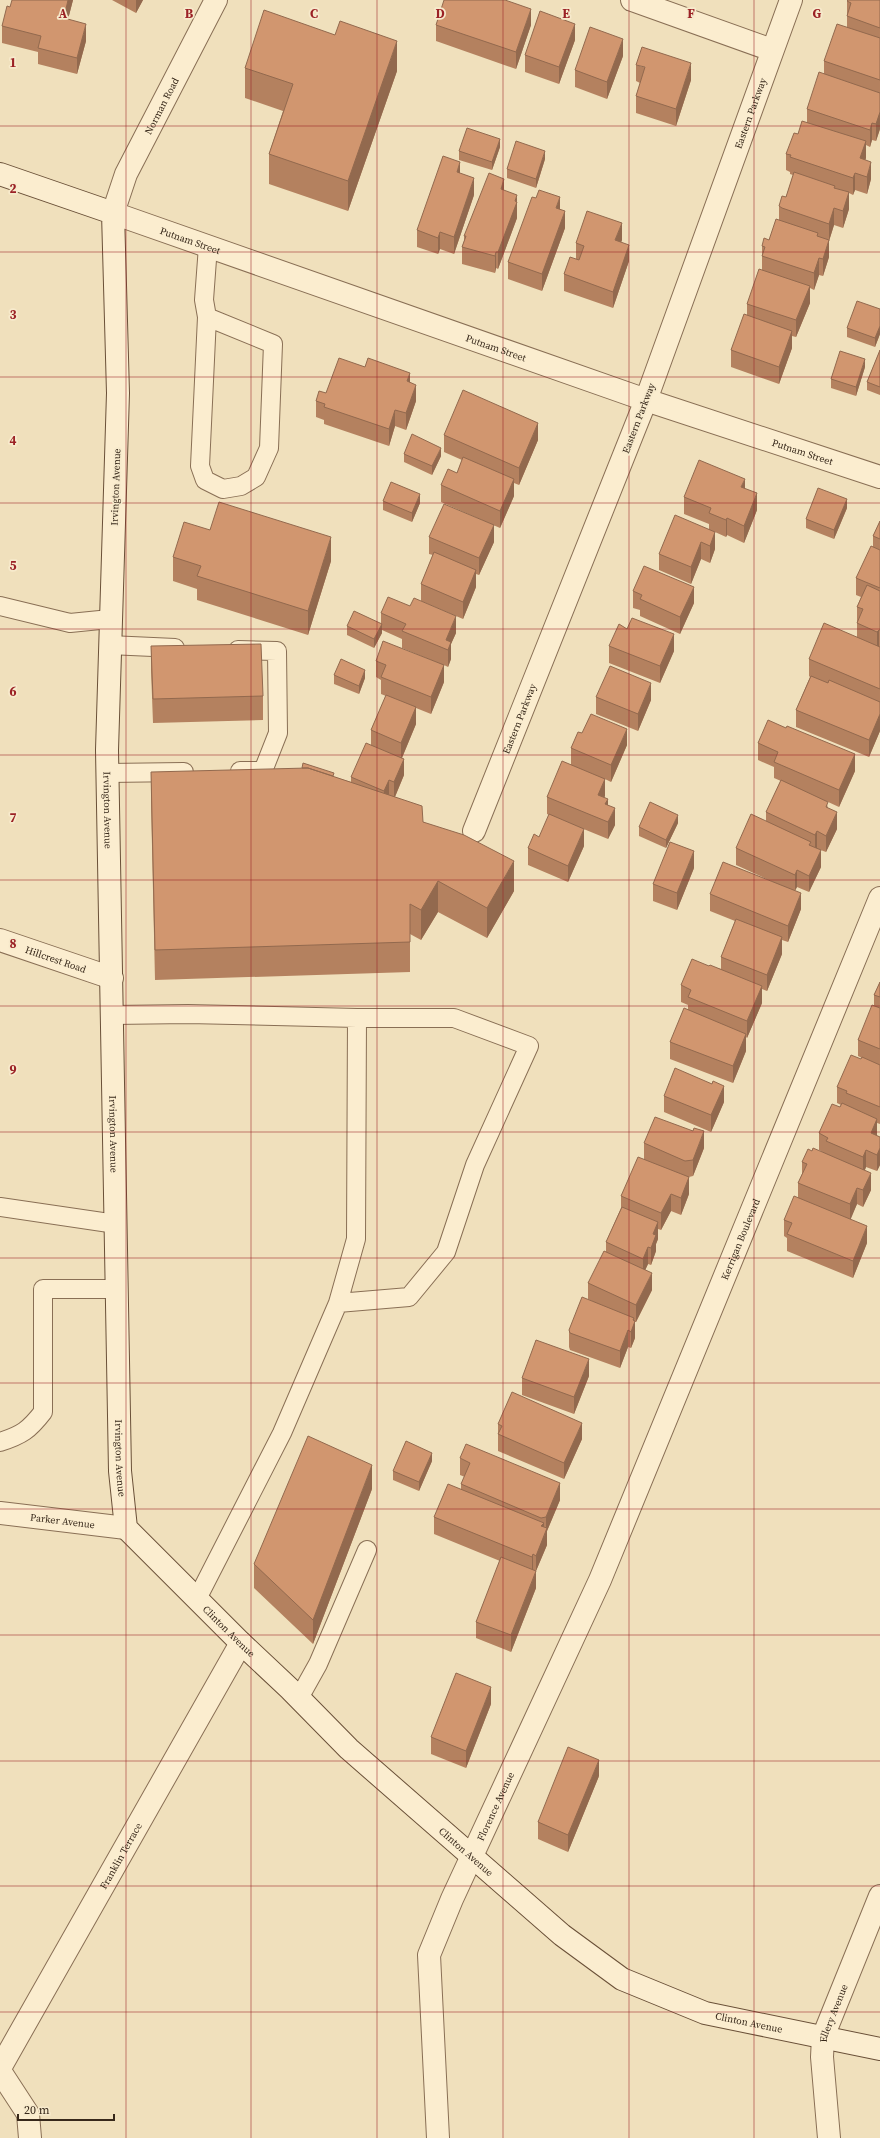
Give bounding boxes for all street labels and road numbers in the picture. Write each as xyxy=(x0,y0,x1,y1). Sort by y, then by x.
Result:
street label: Norman Road xyxy=(142,75,182,137)
street label: Eastern Parkway xyxy=(732,75,770,151)
street label: Putnam Street xyxy=(158,224,223,257)
street label: Putnam Street xyxy=(464,331,529,365)
street label: Eastern Parkway xyxy=(619,380,658,455)
street label: Putnam Street xyxy=(770,436,835,468)
street label: Irvington Avenue xyxy=(108,448,123,526)
street label: Eastern Parkway xyxy=(499,681,540,756)
street label: Irvington Avenue xyxy=(100,771,115,849)
street label: Hillcrest Road xyxy=(24,943,88,976)
street label: Irvington Avenue xyxy=(106,1095,121,1173)
street label: Kerrigan Boulevard xyxy=(718,1196,763,1282)
street label: Irvington Avenue xyxy=(112,1419,129,1497)
street label: Parker Avenue xyxy=(30,1511,95,1531)
street label: Clinton Avenue xyxy=(200,1603,258,1660)
street label: Florence Avenue xyxy=(474,1770,517,1843)
street label: Franklin Terrace xyxy=(97,1820,145,1892)
street label: Clinton Avenue xyxy=(436,1824,496,1879)
street label: Ellery Avenue xyxy=(817,1982,851,2043)
street label: Clinton Avenue xyxy=(714,2009,784,2036)

